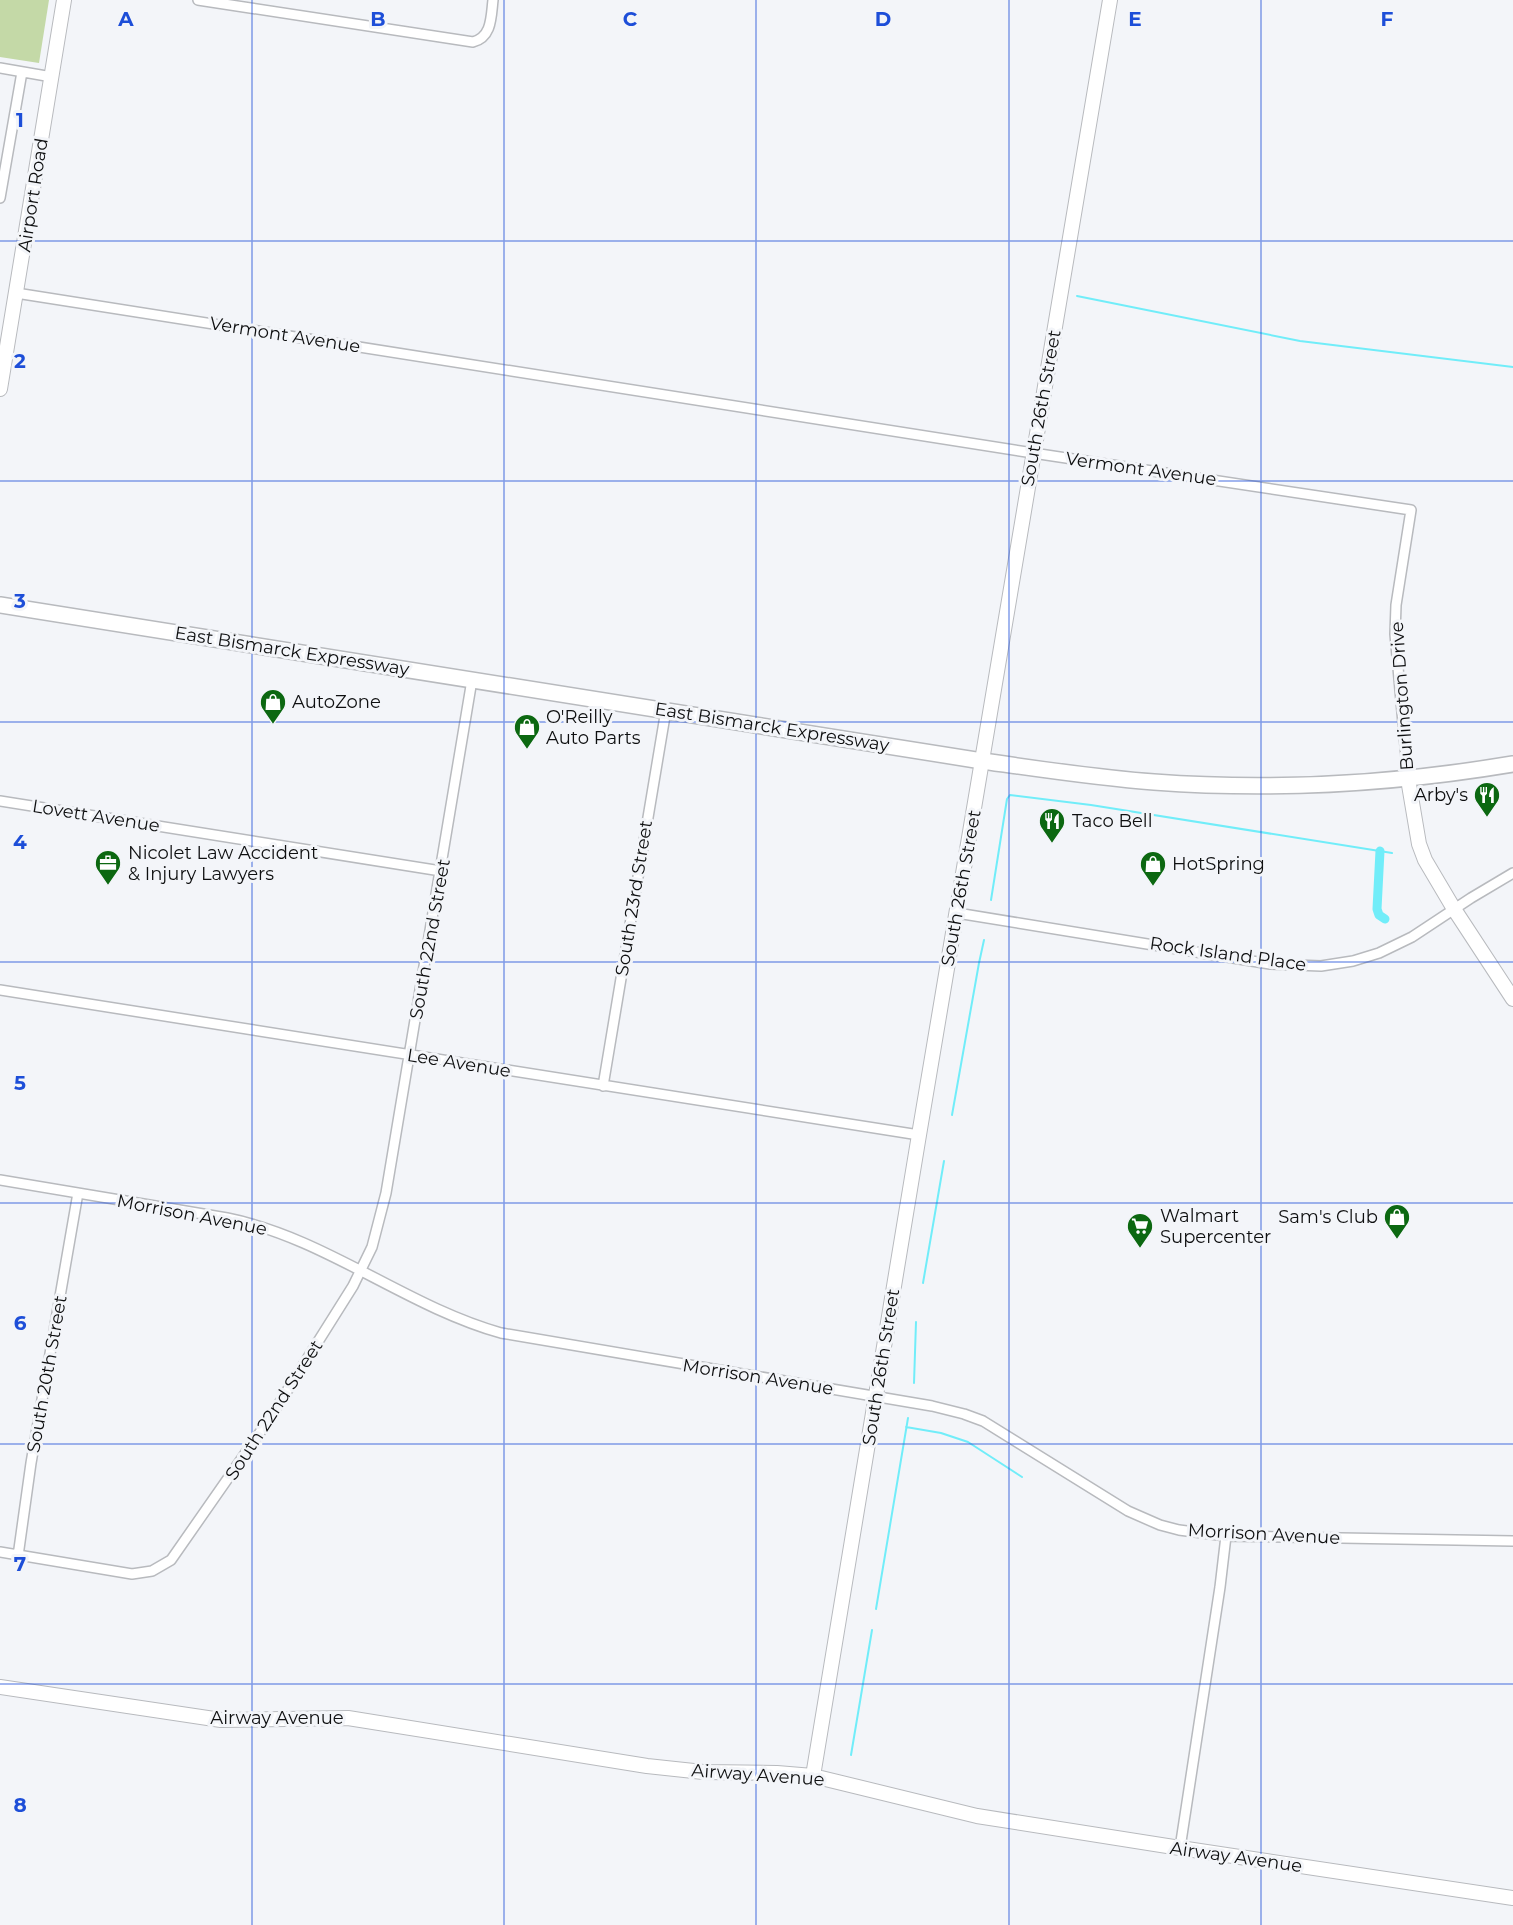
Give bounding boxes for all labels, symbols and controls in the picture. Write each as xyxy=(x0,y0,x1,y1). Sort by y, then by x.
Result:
text: A xyxy=(117,7,134,31)
text: B xyxy=(370,7,386,31)
text: C xyxy=(623,7,638,31)
text: D xyxy=(875,7,891,31)
text: E xyxy=(1128,7,1142,31)
text: F xyxy=(1381,7,1394,31)
text: 1 xyxy=(16,108,24,132)
street label: Airport Road xyxy=(13,137,53,253)
street label: Vermont Avenue xyxy=(208,312,362,358)
street label: South 26th Street xyxy=(1016,328,1066,488)
text: 2 xyxy=(14,349,26,373)
street label: Vermont Avenue xyxy=(1064,448,1218,490)
text: 3 xyxy=(13,589,26,613)
street label: Burlington Drive xyxy=(1386,621,1418,771)
street label: East Bismarck Expressway xyxy=(173,622,411,680)
shop icon: AutoZone xyxy=(258,687,288,725)
place label: AutoZone xyxy=(292,691,381,713)
street label: East Bismarck Expressway xyxy=(653,698,891,756)
place label: O'Reilly Auto Parts xyxy=(546,706,641,749)
shop icon: O'Reilly Auto Parts xyxy=(512,712,542,750)
restaurant icon: Arby's xyxy=(1472,780,1502,818)
place label: Arby's xyxy=(1414,784,1468,806)
street label: Lovett Avenue xyxy=(31,795,161,837)
restaurant icon: Taco Bell xyxy=(1037,806,1067,844)
street label: South 26th Street xyxy=(936,808,986,968)
place label: Taco Bell xyxy=(1072,810,1153,832)
street label: South 23rd Street xyxy=(611,819,657,977)
text: 4 xyxy=(13,830,27,854)
place label: Nicolet Law Accident & Injury Lawyers xyxy=(128,842,318,885)
office icon: Nicolet Law Accident & Injury Lawyers xyxy=(93,848,123,886)
shop icon: HotSpring xyxy=(1138,849,1168,887)
place label: HotSpring xyxy=(1172,853,1265,875)
street label: South 22nd Street xyxy=(405,857,455,1021)
street label: Rock Island Place xyxy=(1148,932,1308,976)
street label: Lee Avenue xyxy=(405,1044,513,1082)
text: 5 xyxy=(14,1071,26,1095)
street label: Morrison Avenue xyxy=(115,1190,269,1240)
shop icon: Sam's Club xyxy=(1382,1202,1412,1240)
place label: Walmart Supercenter xyxy=(1160,1205,1271,1248)
place label: Sam's Club xyxy=(1278,1206,1378,1228)
supermarket icon: Walmart Supercenter xyxy=(1125,1211,1155,1249)
street label: South 26th Street xyxy=(858,1287,904,1447)
street label: South 20th Street xyxy=(22,1294,72,1454)
text: 6 xyxy=(14,1311,27,1335)
street label: South 22nd Street xyxy=(220,1336,328,1484)
street label: Morrison Avenue xyxy=(681,1354,835,1400)
street label: Morrison Avenue xyxy=(1187,1519,1341,1549)
text: 7 xyxy=(14,1552,26,1576)
street label: Airway Avenue xyxy=(210,1707,344,1729)
street label: Airway Avenue xyxy=(691,1759,825,1791)
text: 8 xyxy=(13,1793,27,1817)
street label: Airway Avenue xyxy=(1168,1837,1304,1877)

